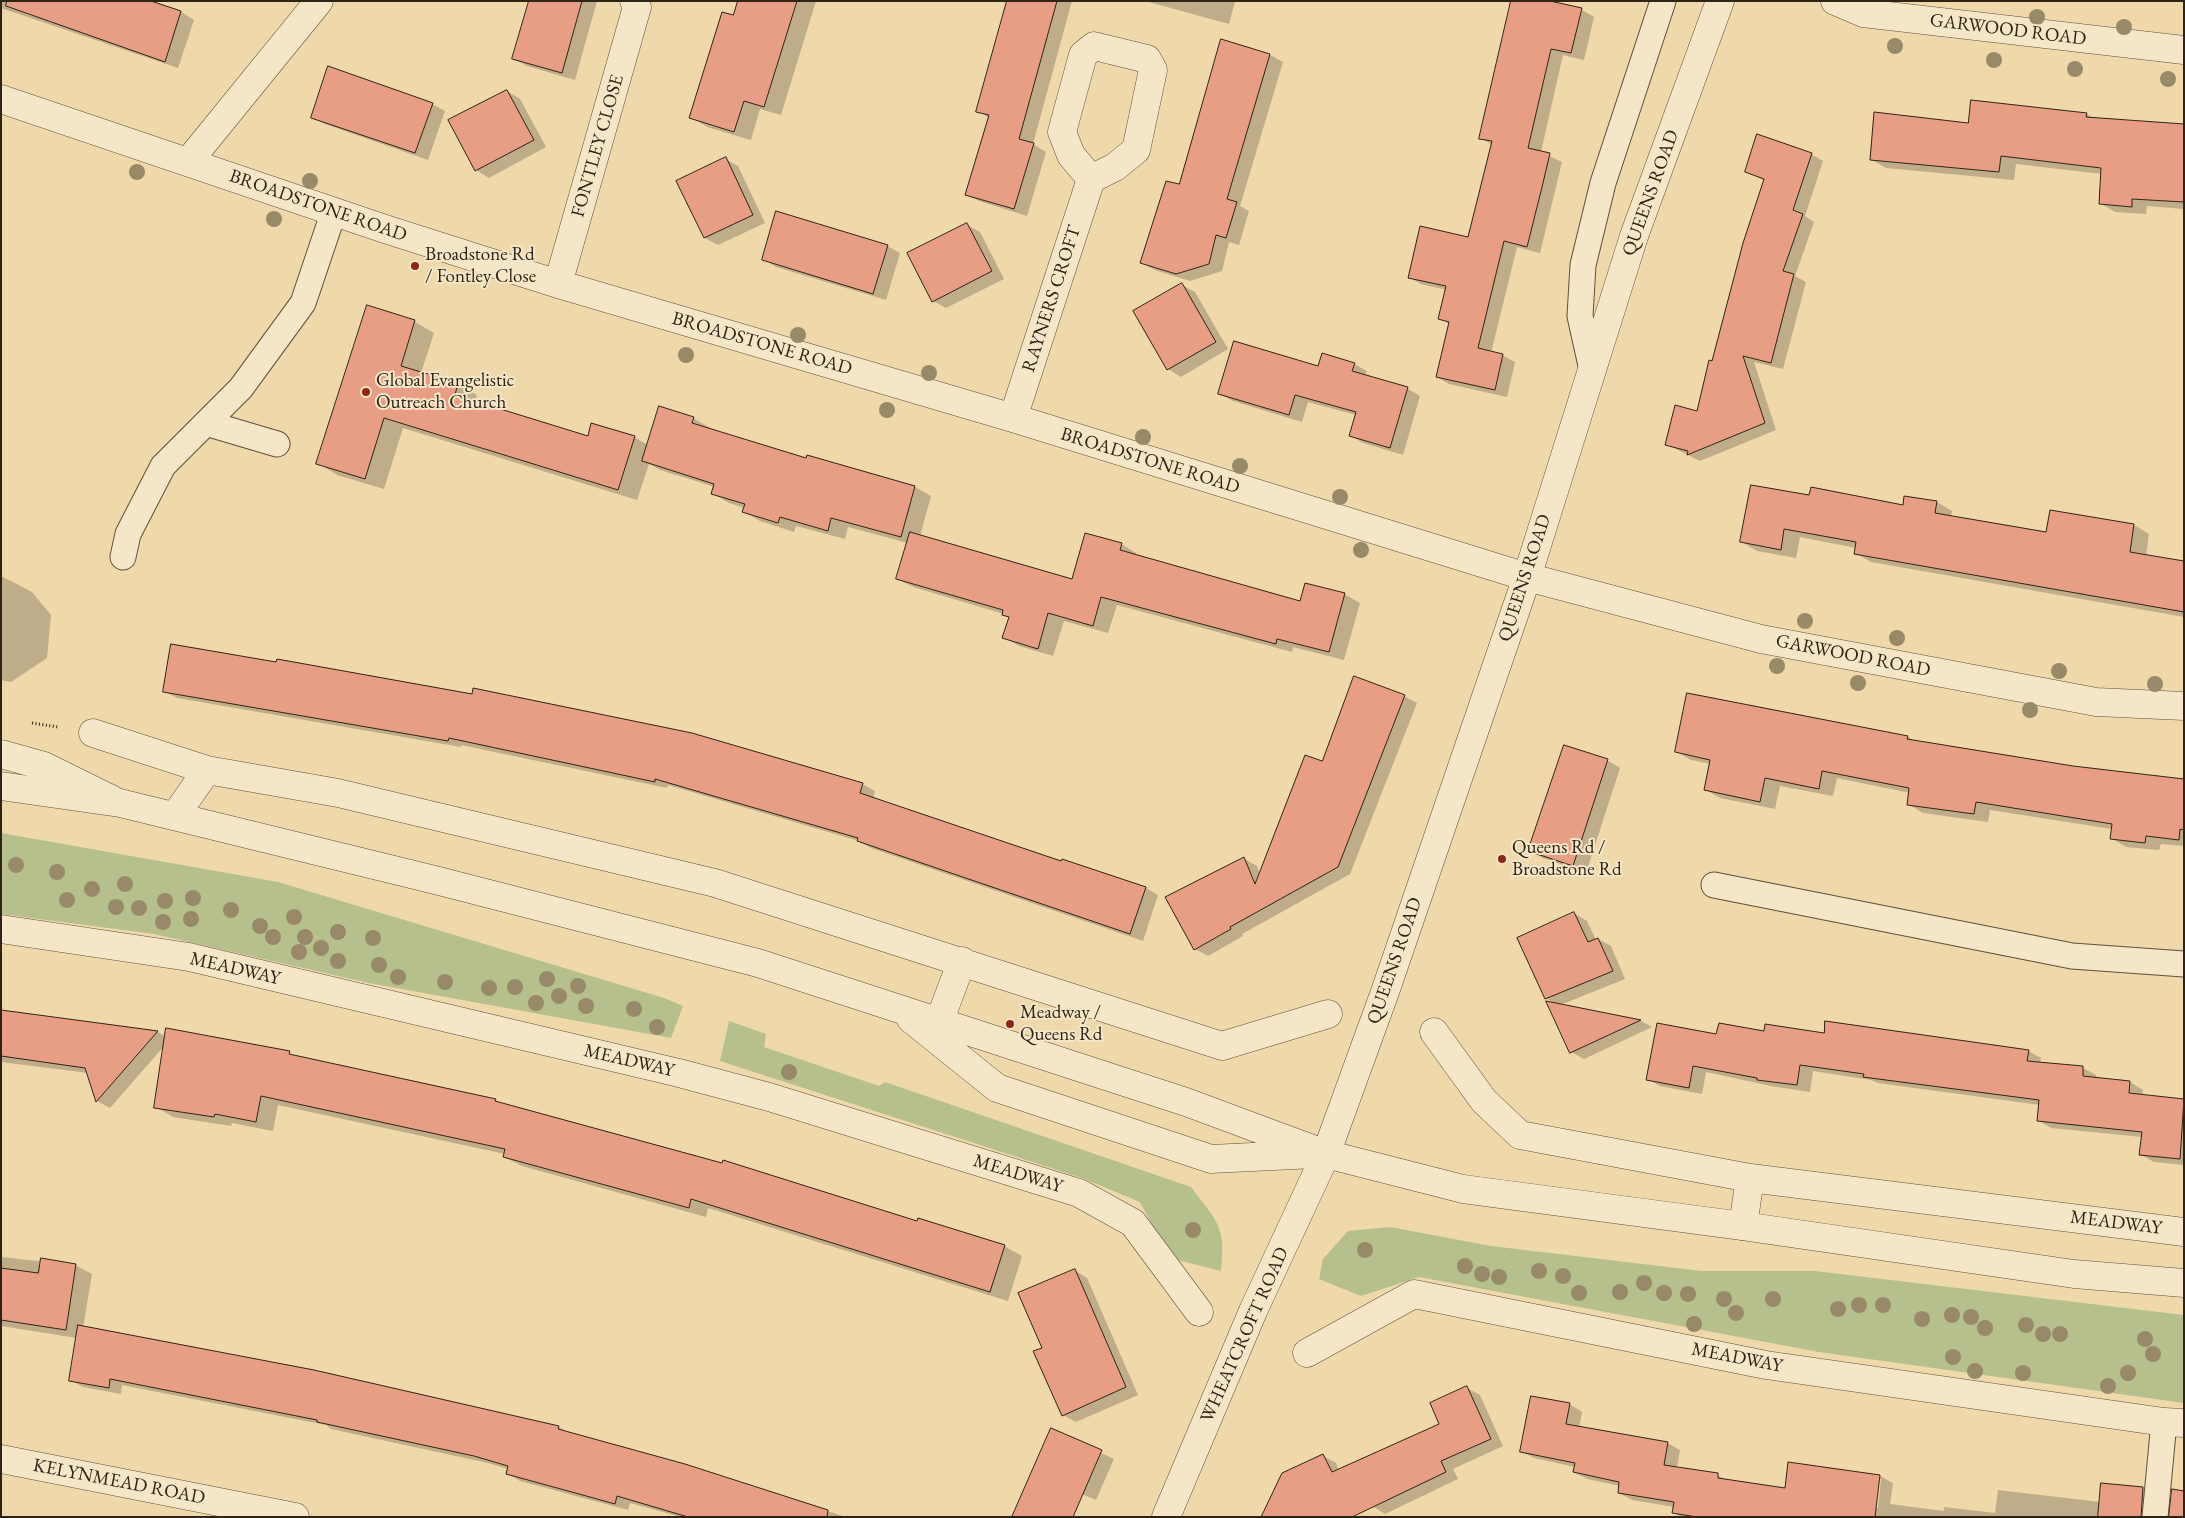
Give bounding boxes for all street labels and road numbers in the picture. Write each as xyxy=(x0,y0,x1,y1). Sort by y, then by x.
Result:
street label: GARWOOD ROAD xyxy=(1929,9,2087,51)
street label: FONTLEY CLOSE xyxy=(567,72,629,220)
street label: QUEENS ROAD xyxy=(1618,127,1684,259)
street label: BROADSTONE ROAD xyxy=(226,165,410,247)
street label: RAYNERS CROFT xyxy=(1018,223,1086,375)
street label: BROADSTONE ROAD xyxy=(669,307,855,381)
street label: BROADSTONE ROAD xyxy=(1058,423,1242,499)
street label: QUEENS ROAD xyxy=(1494,511,1556,645)
street label: GARWOOD ROAD xyxy=(1774,630,1932,682)
street label: QUEENS ROAD xyxy=(1363,895,1427,1027)
street label: MEADWAY xyxy=(187,948,283,990)
street label: MEADWAY xyxy=(581,1040,677,1082)
street label: MEADWAY xyxy=(971,1150,1065,1198)
street label: MEADWAY xyxy=(2069,1206,2163,1240)
street label: WHEATCROFT ROAD xyxy=(1196,1244,1294,1426)
street label: MEADWAY xyxy=(1690,1338,1784,1378)
street label: KELYNMEAD ROAD xyxy=(31,1454,207,1510)

